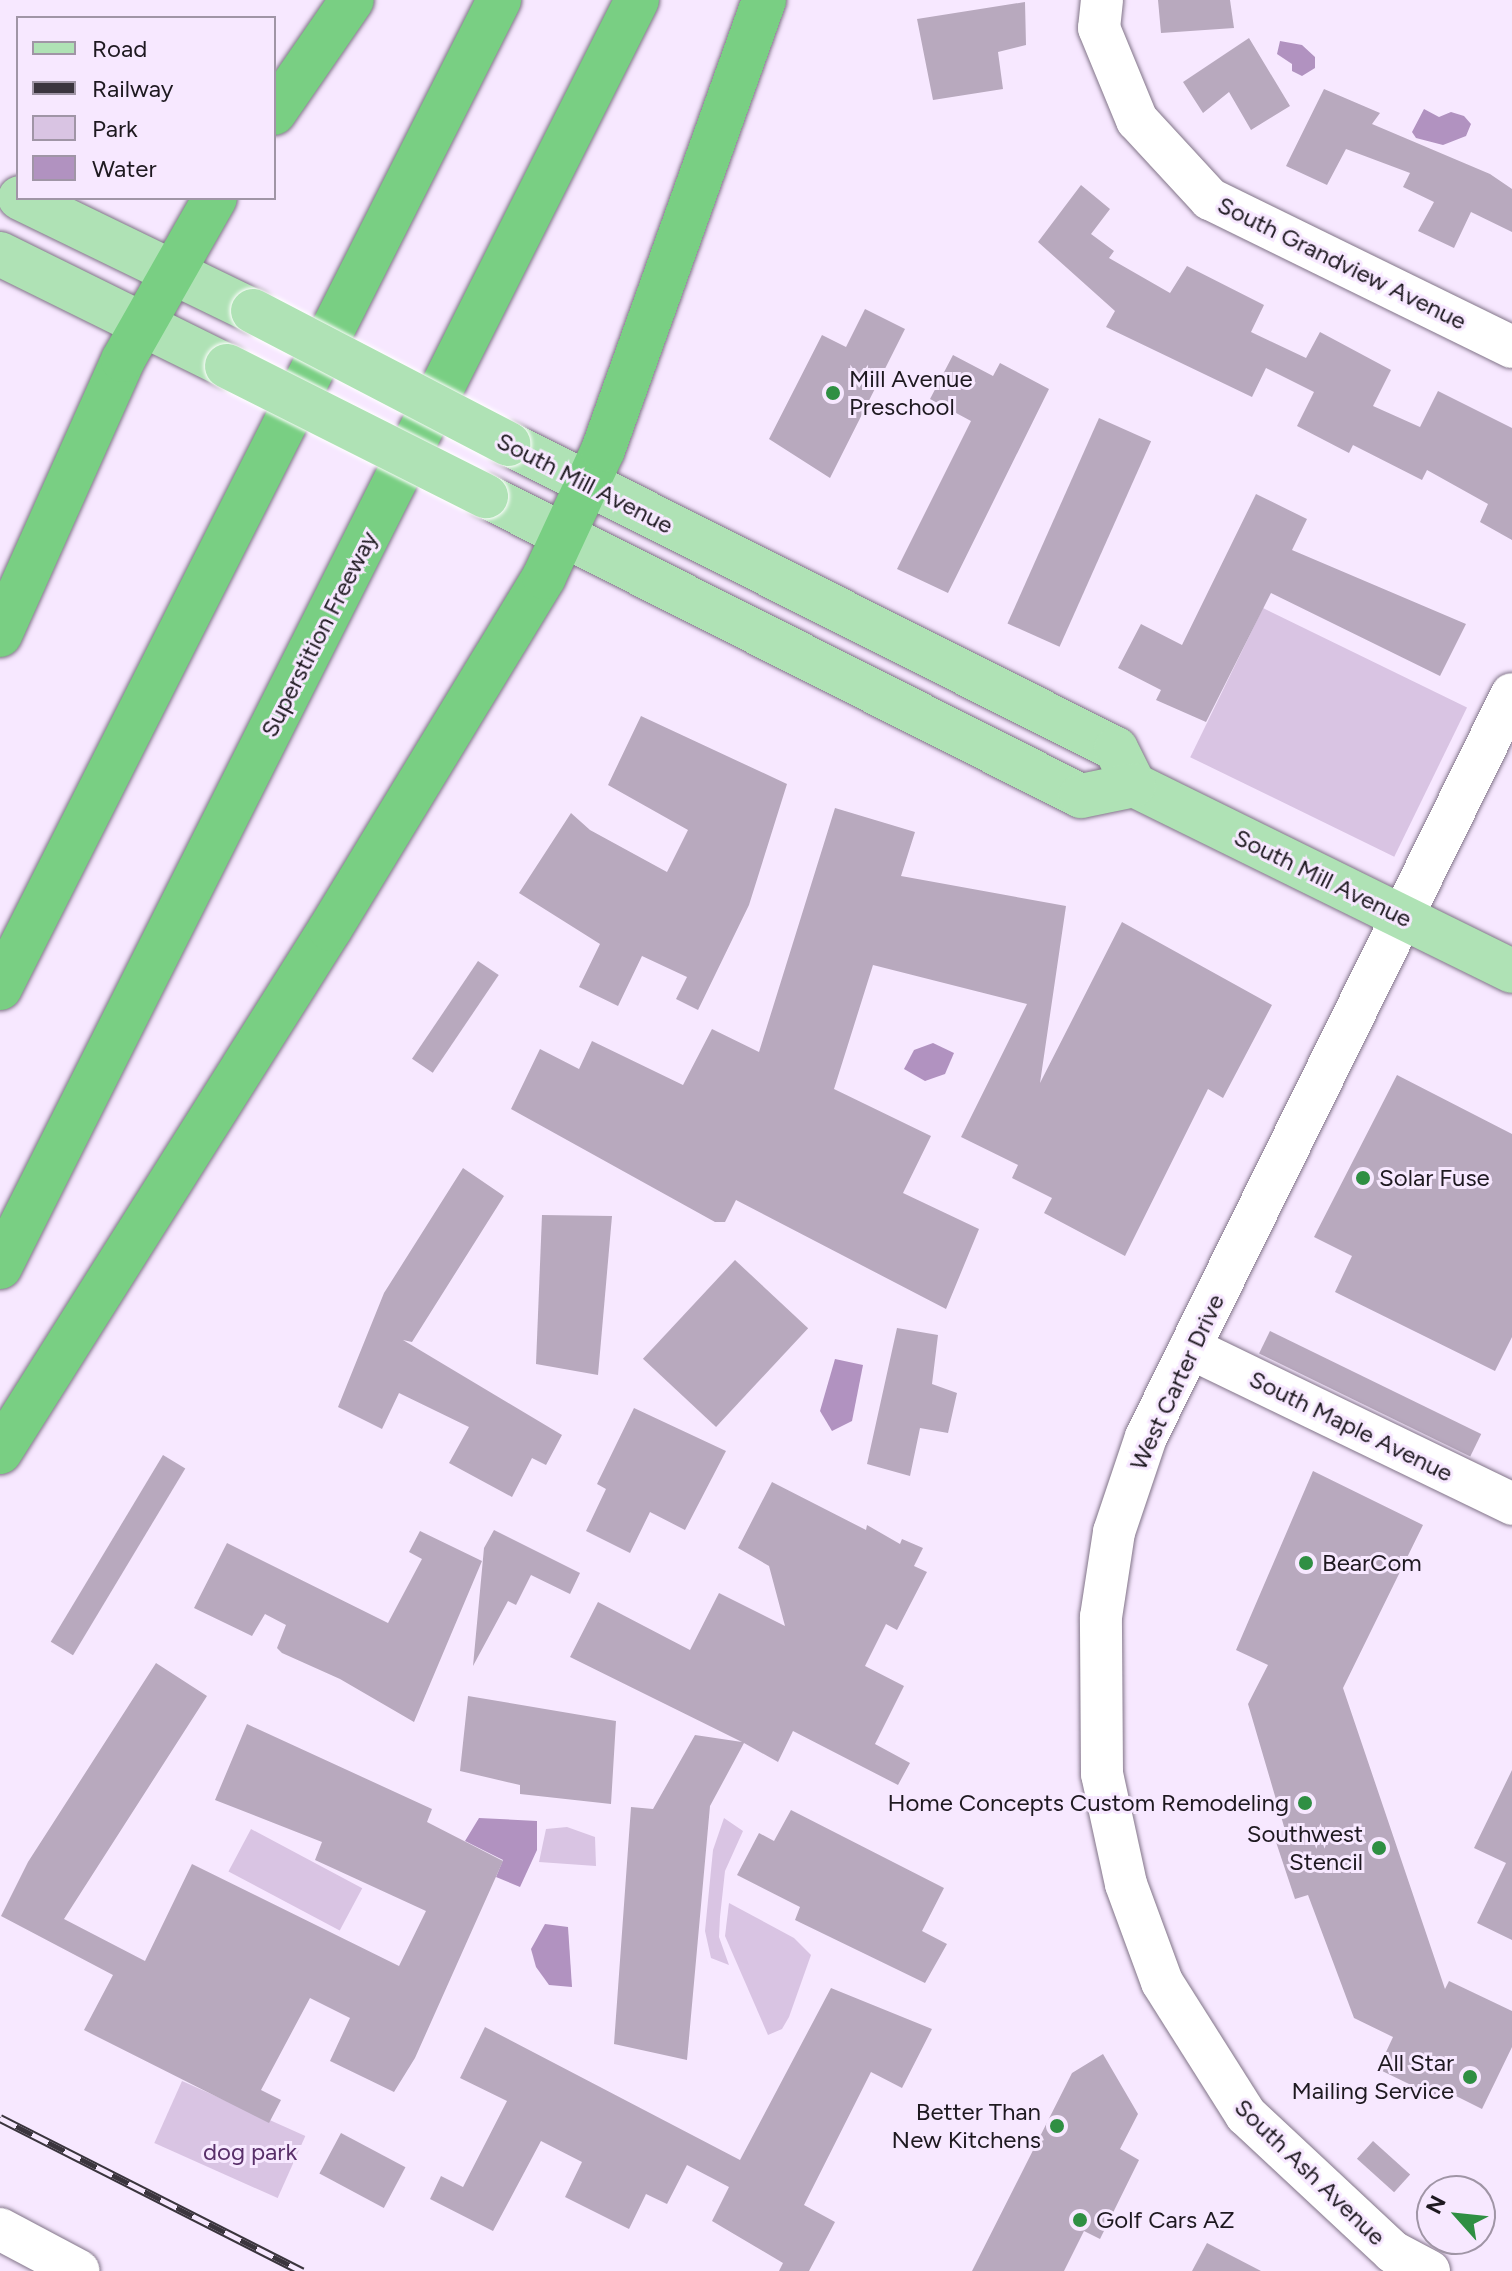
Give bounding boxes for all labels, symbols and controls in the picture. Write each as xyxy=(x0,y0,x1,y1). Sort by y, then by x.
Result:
legend xyxy=(16,16,276,200)
text: Road xyxy=(92,34,147,63)
text: Railway xyxy=(92,74,173,103)
text: Park xyxy=(92,114,138,143)
text: Water xyxy=(92,154,157,183)
street label: South Grandview Avenue xyxy=(1213,190,1471,336)
place label: Mill Avenue Preschool xyxy=(849,365,973,421)
marker: Mill Avenue Preschool xyxy=(824,384,842,402)
street label: South Mill Avenue xyxy=(492,426,678,540)
street label: Superstition Freeway xyxy=(255,526,383,742)
street label: South Mill Avenue xyxy=(1230,823,1416,933)
place label: Solar Fuse xyxy=(1379,1164,1490,1192)
marker: Solar Fuse xyxy=(1354,1169,1372,1187)
street label: West Carter Drive xyxy=(1124,1290,1230,1474)
street label: South Maple Avenue xyxy=(1245,1364,1457,1488)
place label: BearCom xyxy=(1322,1549,1422,1577)
marker: BearCom xyxy=(1297,1554,1315,1572)
place label: Home Concepts Custom Remodeling xyxy=(887,1789,1289,1817)
marker: Home Concepts Custom Remodeling xyxy=(1296,1794,1314,1812)
place label: Southwest Stencil xyxy=(1247,1820,1363,1876)
marker: Southwest Stencil xyxy=(1370,1839,1388,1857)
place label: All Star Mailing Service xyxy=(1292,2049,1454,2105)
marker: All Star Mailing Service xyxy=(1461,2068,1479,2086)
street label: South Ash Avenue xyxy=(1229,2093,1391,2251)
place label: Better Than New Kitchens xyxy=(892,2098,1041,2154)
marker: Better Than New Kitchens xyxy=(1048,2117,1066,2135)
park label: dog park xyxy=(203,2138,297,2166)
north arrow xyxy=(1416,2175,1496,2255)
text: N xyxy=(1420,2191,1452,2219)
place label: Golf Cars AZ xyxy=(1096,2206,1235,2234)
marker: Golf Cars AZ xyxy=(1071,2211,1089,2229)

